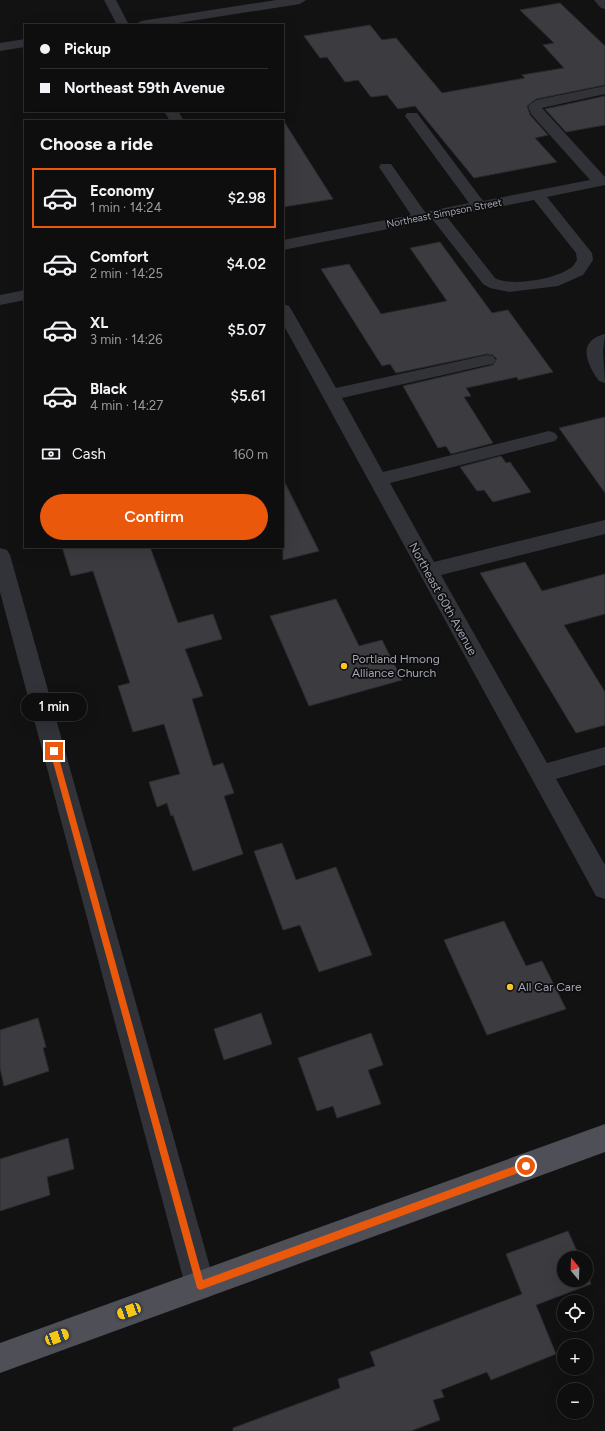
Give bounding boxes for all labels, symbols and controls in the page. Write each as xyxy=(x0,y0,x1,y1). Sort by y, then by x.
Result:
text: Pickup xyxy=(64,40,111,58)
text: Northeast 59th Avenue xyxy=(64,79,225,97)
text: Choose a ride xyxy=(40,133,153,155)
icon: car xyxy=(42,180,78,216)
text: Economy xyxy=(90,182,155,200)
text: $2.98 xyxy=(228,189,266,207)
street label: Northeast Simpson Street xyxy=(385,195,503,231)
text: 1 min · 14:24 xyxy=(90,200,162,215)
icon: car xyxy=(42,246,78,282)
text: Comfort xyxy=(90,248,149,266)
text: $4.02 xyxy=(226,255,266,273)
text: 2 min · 14:25 xyxy=(90,266,163,281)
icon: car xyxy=(42,312,78,348)
text: XL xyxy=(90,314,108,332)
text: $5.07 xyxy=(228,321,266,339)
text: 3 min · 14:26 xyxy=(90,332,163,347)
icon: car xyxy=(42,378,78,414)
text: Black xyxy=(90,380,127,398)
text: $5.61 xyxy=(231,387,266,405)
text: 4 min · 14:27 xyxy=(90,398,163,413)
icon: cash xyxy=(40,443,62,465)
text: Cash xyxy=(72,445,106,463)
text: 160 m xyxy=(233,447,268,462)
button: Confirm xyxy=(40,494,268,540)
street label: Northeast 60th Avenue xyxy=(406,540,480,658)
place label: Portland Hmong Alliance Church xyxy=(352,652,440,680)
marker: Portland Hmong Alliance Church xyxy=(339,661,349,671)
callout: 1 min xyxy=(21,693,87,721)
text: 1 min xyxy=(39,699,69,714)
route end xyxy=(45,742,63,760)
place label: All Car Care xyxy=(518,980,582,994)
marker: All Car Care xyxy=(505,982,515,992)
route start xyxy=(517,1157,535,1175)
north arrow xyxy=(557,1251,593,1287)
map controls xyxy=(557,1251,593,1419)
button: locate xyxy=(557,1295,593,1331)
car xyxy=(116,1301,142,1321)
car xyxy=(44,1327,70,1347)
button: + xyxy=(557,1339,593,1375)
button: − xyxy=(557,1383,593,1419)

